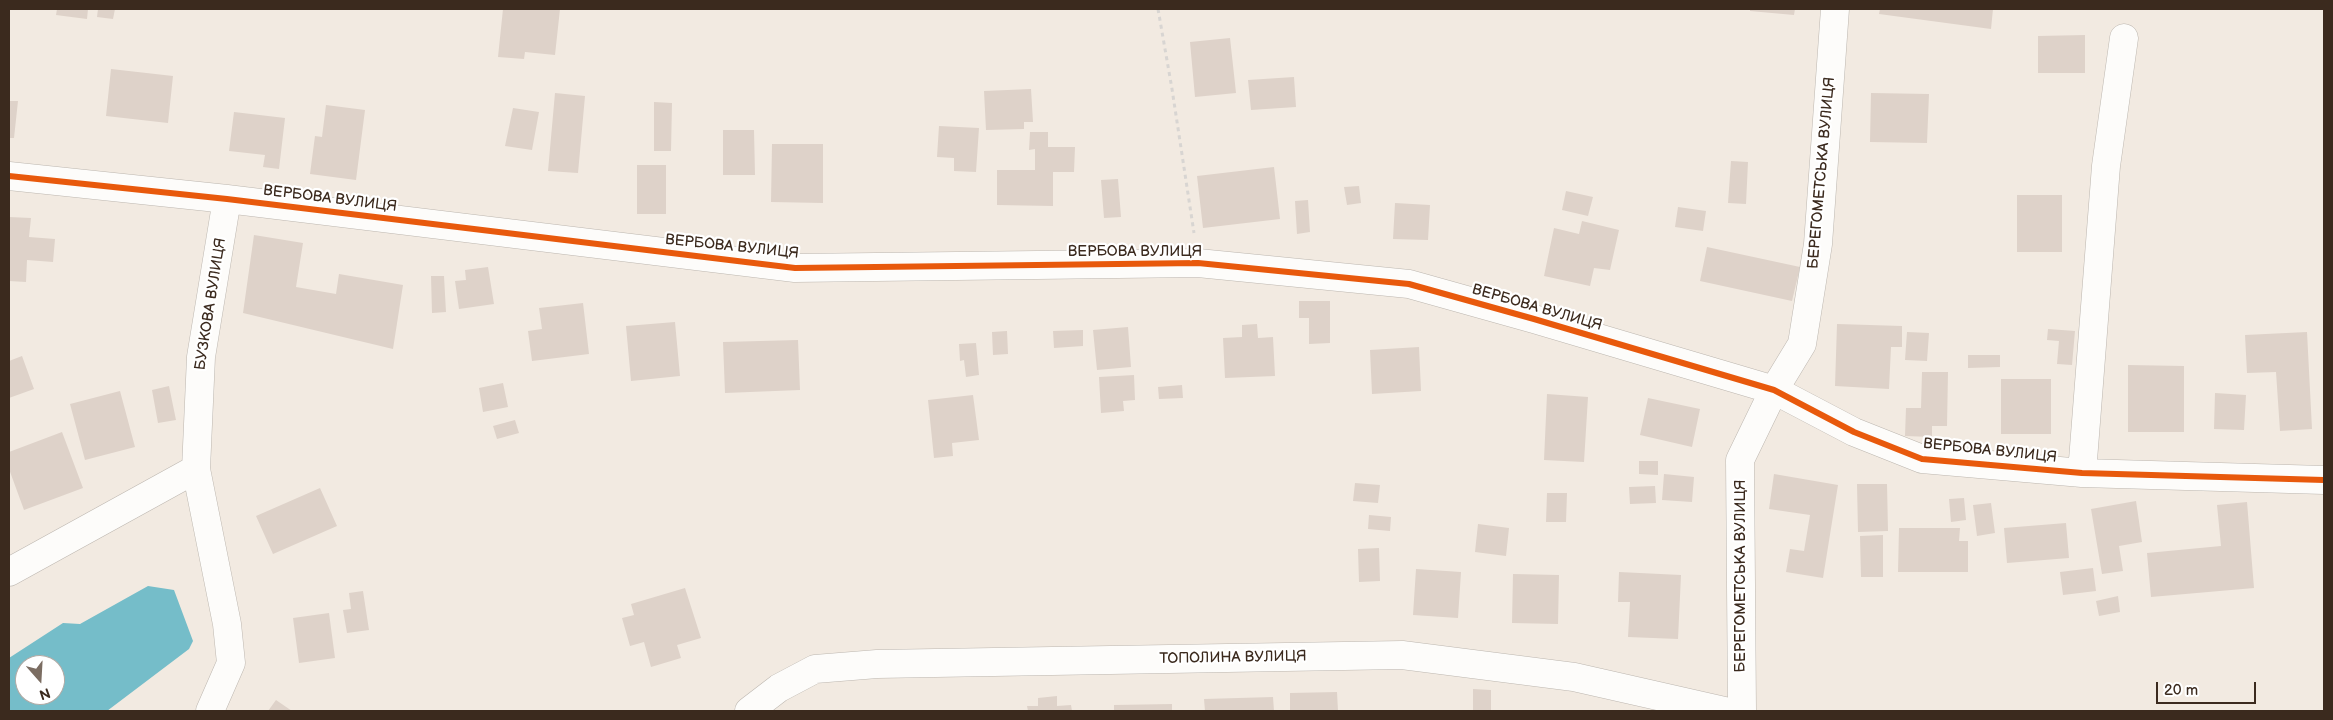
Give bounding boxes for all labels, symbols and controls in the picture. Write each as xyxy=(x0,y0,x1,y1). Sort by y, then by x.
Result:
street label: БЕРЕГОМЕТСЬКА ВУЛИЦЯ xyxy=(1805,76,1839,270)
street label: ВЕРБОВА ВУЛИЦЯ xyxy=(262,182,398,216)
street label: ВЕРБОВА ВУЛИЦЯ xyxy=(664,231,800,263)
street label: БУЗКОВА ВУЛИЦЯ xyxy=(192,237,230,371)
street label: ВЕРБОВА ВУЛИЦЯ xyxy=(1068,243,1202,261)
street label: ВЕРБОВА ВУЛИЦЯ xyxy=(1470,281,1604,335)
street label: ВЕРБОВА ВУЛИЦЯ xyxy=(1922,435,2058,467)
street label: БЕРЕГОМЕТСЬКА ВУЛИЦЯ xyxy=(1732,480,1750,672)
street label: ТОПОЛИНА ВУЛИЦЯ xyxy=(1159,648,1307,668)
north arrow xyxy=(15,655,65,705)
scale bar xyxy=(2158,672,2258,704)
text: 20 m xyxy=(2164,681,2198,700)
text: N xyxy=(37,684,52,703)

